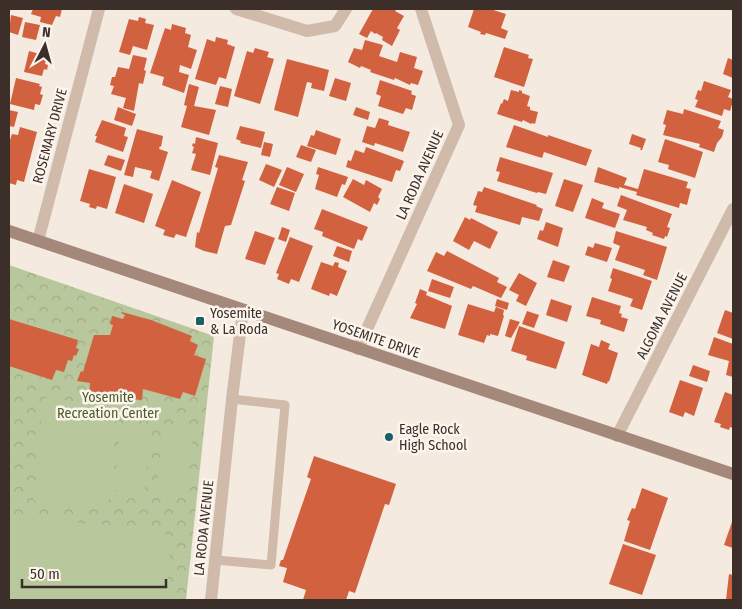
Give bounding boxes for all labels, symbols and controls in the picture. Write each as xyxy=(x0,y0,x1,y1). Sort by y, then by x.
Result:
north arrow xyxy=(20,20,70,70)
text: N xyxy=(41,24,51,41)
street label: ROSEMARY DRIVE xyxy=(29,86,71,185)
street label: LA RODA AVENUE xyxy=(393,127,447,222)
street label: ALGOMA AVENUE xyxy=(633,270,691,362)
place label: Yosemite & La Roda xyxy=(210,305,268,338)
marker: Yosemite & La Roda xyxy=(194,315,206,327)
street label: YOSEMITE DRIVE xyxy=(330,316,423,362)
park label: Yosemite Recreation Center xyxy=(57,389,159,422)
place label: Eagle Rock High School xyxy=(399,421,467,454)
marker: Eagle Rock High School xyxy=(383,431,395,443)
street label: LA RODA AVENUE xyxy=(191,479,218,577)
scale bar xyxy=(22,556,166,588)
text: 50 m xyxy=(30,565,60,583)

